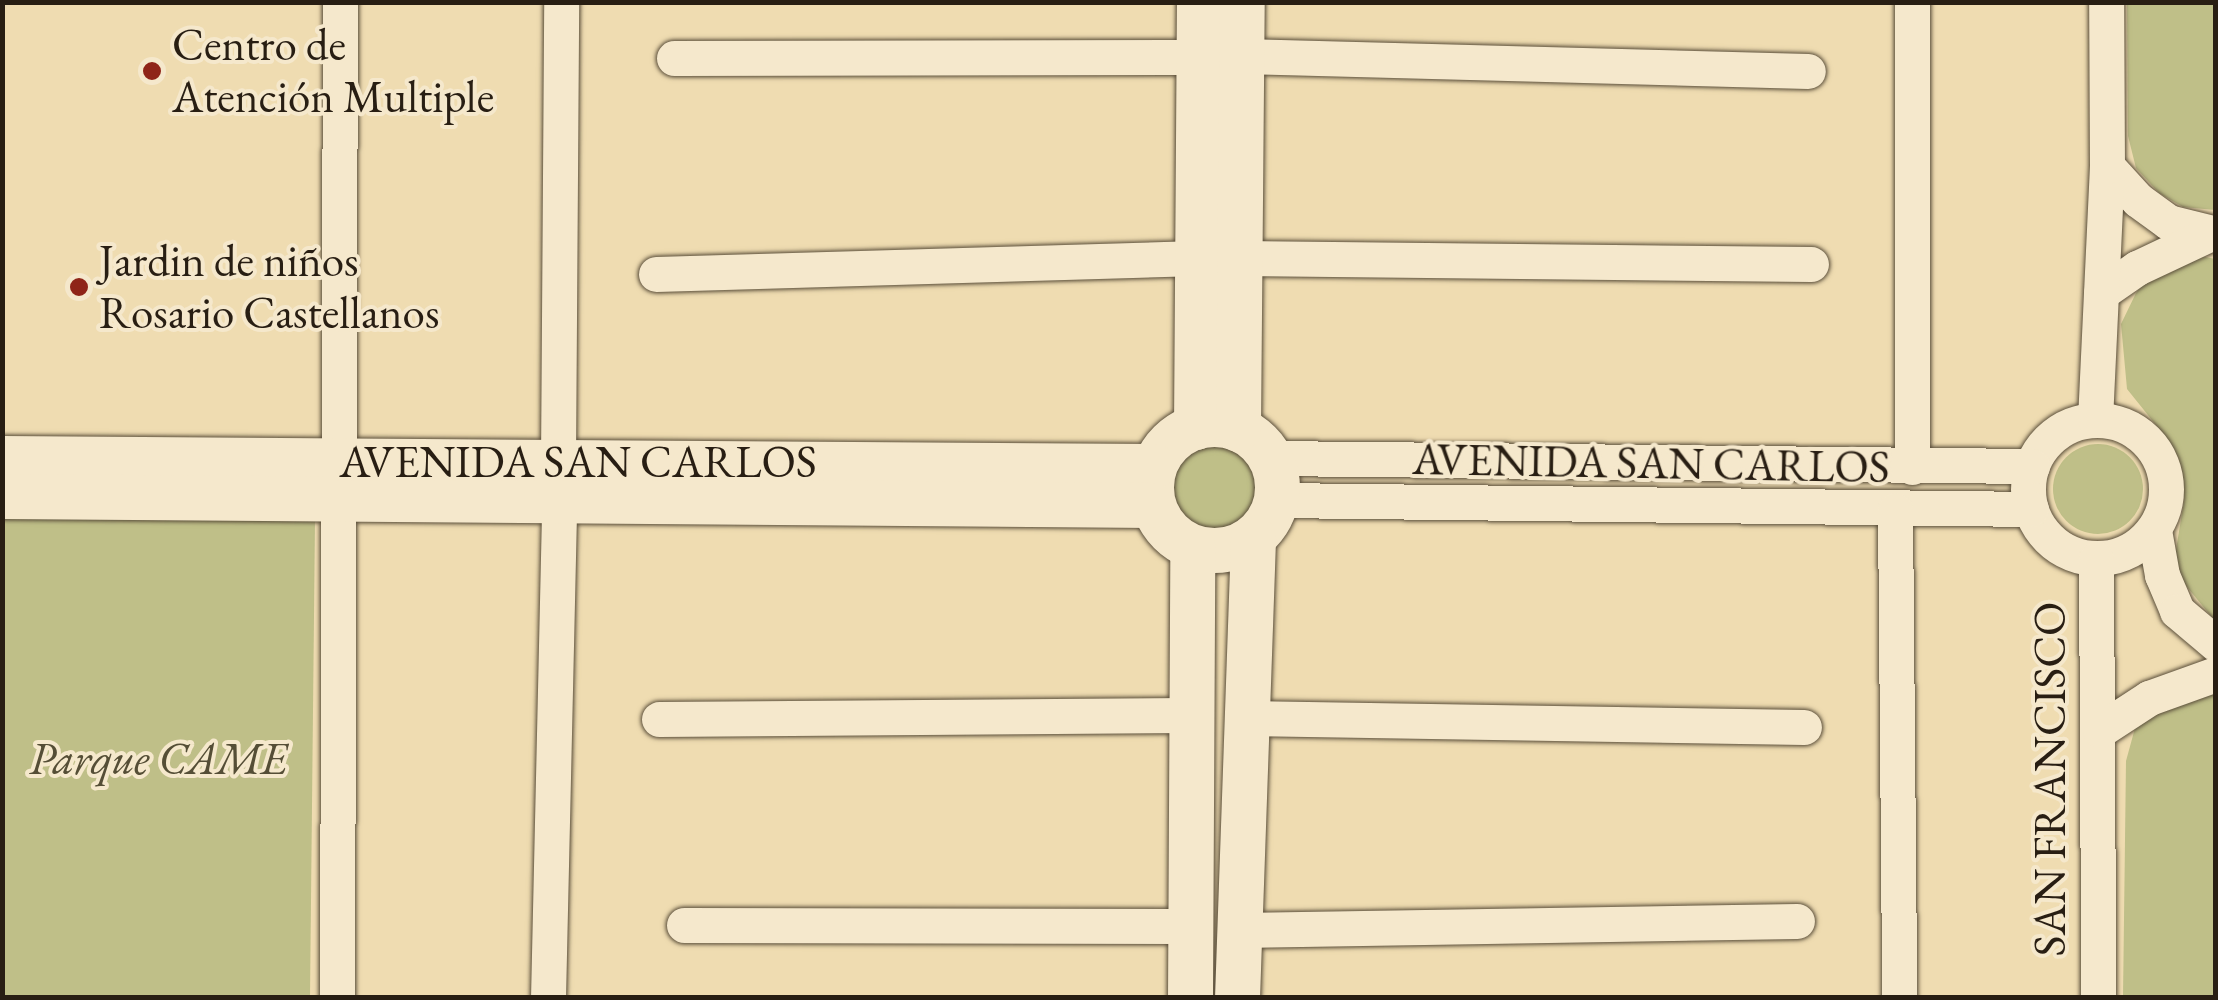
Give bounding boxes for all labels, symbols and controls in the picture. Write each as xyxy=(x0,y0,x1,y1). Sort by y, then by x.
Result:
place label: Centro de Atención Multiple xyxy=(172,18,494,124)
marker: Centro de Atención Multiple xyxy=(141,60,163,82)
place label: Jardin de niños Rosario Castellanos xyxy=(99,234,439,340)
marker: Jardin de niños Rosario Castellanos xyxy=(68,276,90,298)
street label: AVENIDA SAN CARLOS xyxy=(1412,432,1890,494)
street label: AVENIDA SAN CARLOS xyxy=(339,435,817,489)
street label: SAN FRANCISCO xyxy=(2023,602,2077,956)
park label: Parque CAME xyxy=(29,732,287,786)

